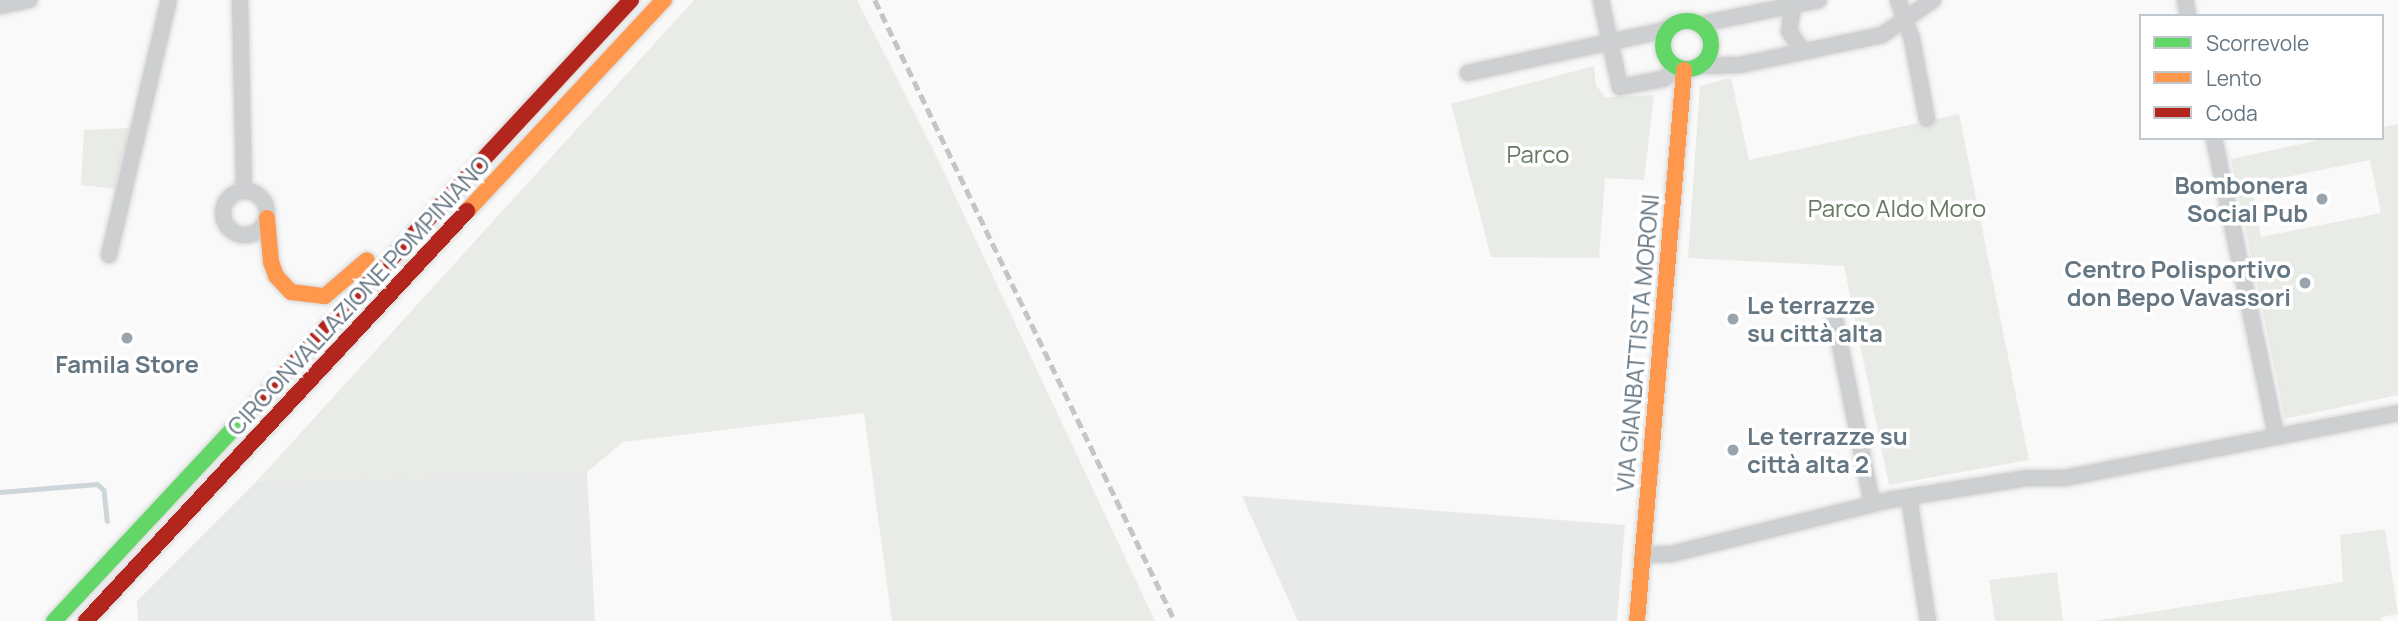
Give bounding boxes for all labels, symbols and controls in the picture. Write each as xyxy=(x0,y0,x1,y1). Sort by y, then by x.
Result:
legend xyxy=(2139,14,2384,140)
text: Scorrevole xyxy=(2206,29,2309,57)
text: Lento xyxy=(2206,64,2262,92)
text: Coda xyxy=(2206,99,2258,127)
park label: Parco xyxy=(1507,140,1569,168)
street label: CIRCONVALLAZIONE POMPINIANO xyxy=(221,149,495,441)
place label: Bombonera Social Pub xyxy=(2174,171,2308,227)
marker: Bombonera Social Pub xyxy=(2314,191,2330,207)
street label: VIA GIANBATTISTA MORONI xyxy=(1610,193,1664,493)
park label: Parco Aldo Moro xyxy=(1808,194,1986,222)
place label: Centro Polisportivo don Bepo Vavassori xyxy=(2064,255,2291,311)
marker: Centro Polisportivo don Bepo Vavassori xyxy=(2297,275,2313,291)
place label: Le terrazze su città alta xyxy=(1747,291,1883,347)
marker: Le terrazze su città alta xyxy=(1725,311,1741,327)
marker: Famila Store xyxy=(119,330,135,346)
place label: Famila Store xyxy=(55,350,199,378)
place label: Le terrazze su città alta 2 xyxy=(1747,422,1908,478)
marker: Le terrazze su città alta 2 xyxy=(1725,442,1741,458)

